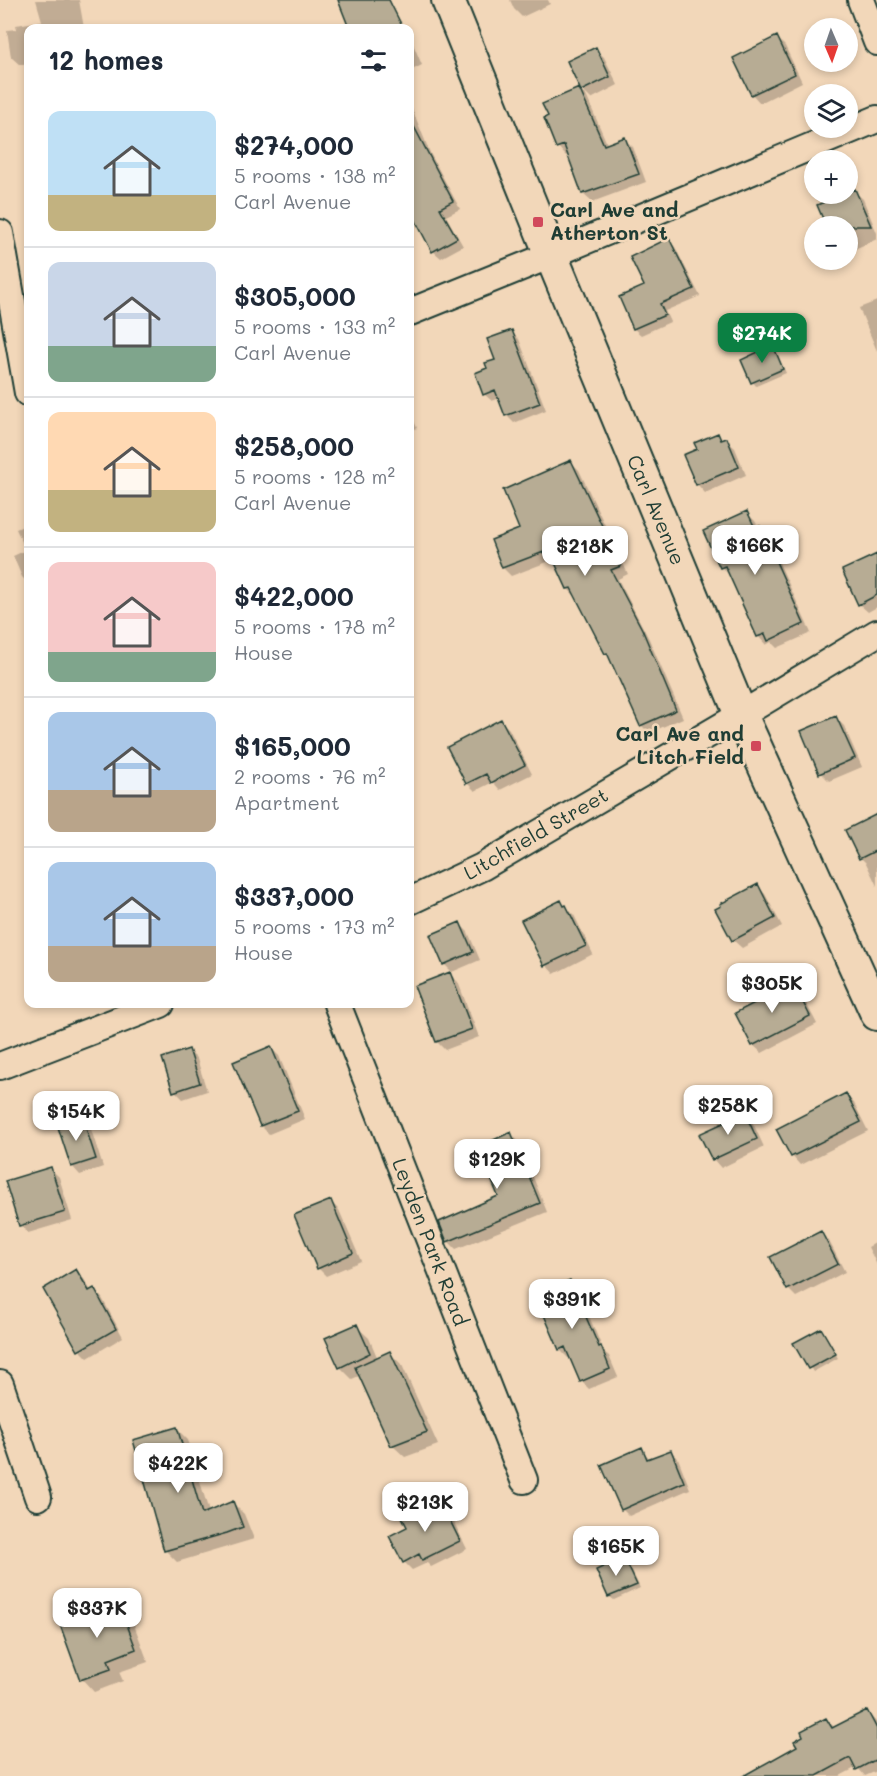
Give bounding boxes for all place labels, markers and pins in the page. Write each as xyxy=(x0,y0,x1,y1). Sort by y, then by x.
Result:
place label: Carl Ave and Atherton St xyxy=(550,196,679,245)
marker: Carl Ave and Atherton St xyxy=(531,215,545,229)
pin: $274K xyxy=(720,313,804,364)
pin: $166K xyxy=(713,525,797,576)
pin: $218K xyxy=(543,526,627,577)
place label: Carl Ave and Litch Field xyxy=(616,720,744,769)
marker: Carl Ave and Litch Field xyxy=(749,739,763,753)
pin: $305K xyxy=(730,963,814,1014)
pin: $258K xyxy=(686,1085,770,1136)
pin: $154K xyxy=(34,1091,118,1142)
pin: $129K xyxy=(455,1139,539,1190)
pin: $391K xyxy=(530,1279,614,1330)
pin: $422K xyxy=(136,1443,220,1494)
pin: $213K xyxy=(383,1482,467,1533)
pin: $165K xyxy=(574,1526,658,1577)
pin: $337K xyxy=(55,1588,139,1639)

